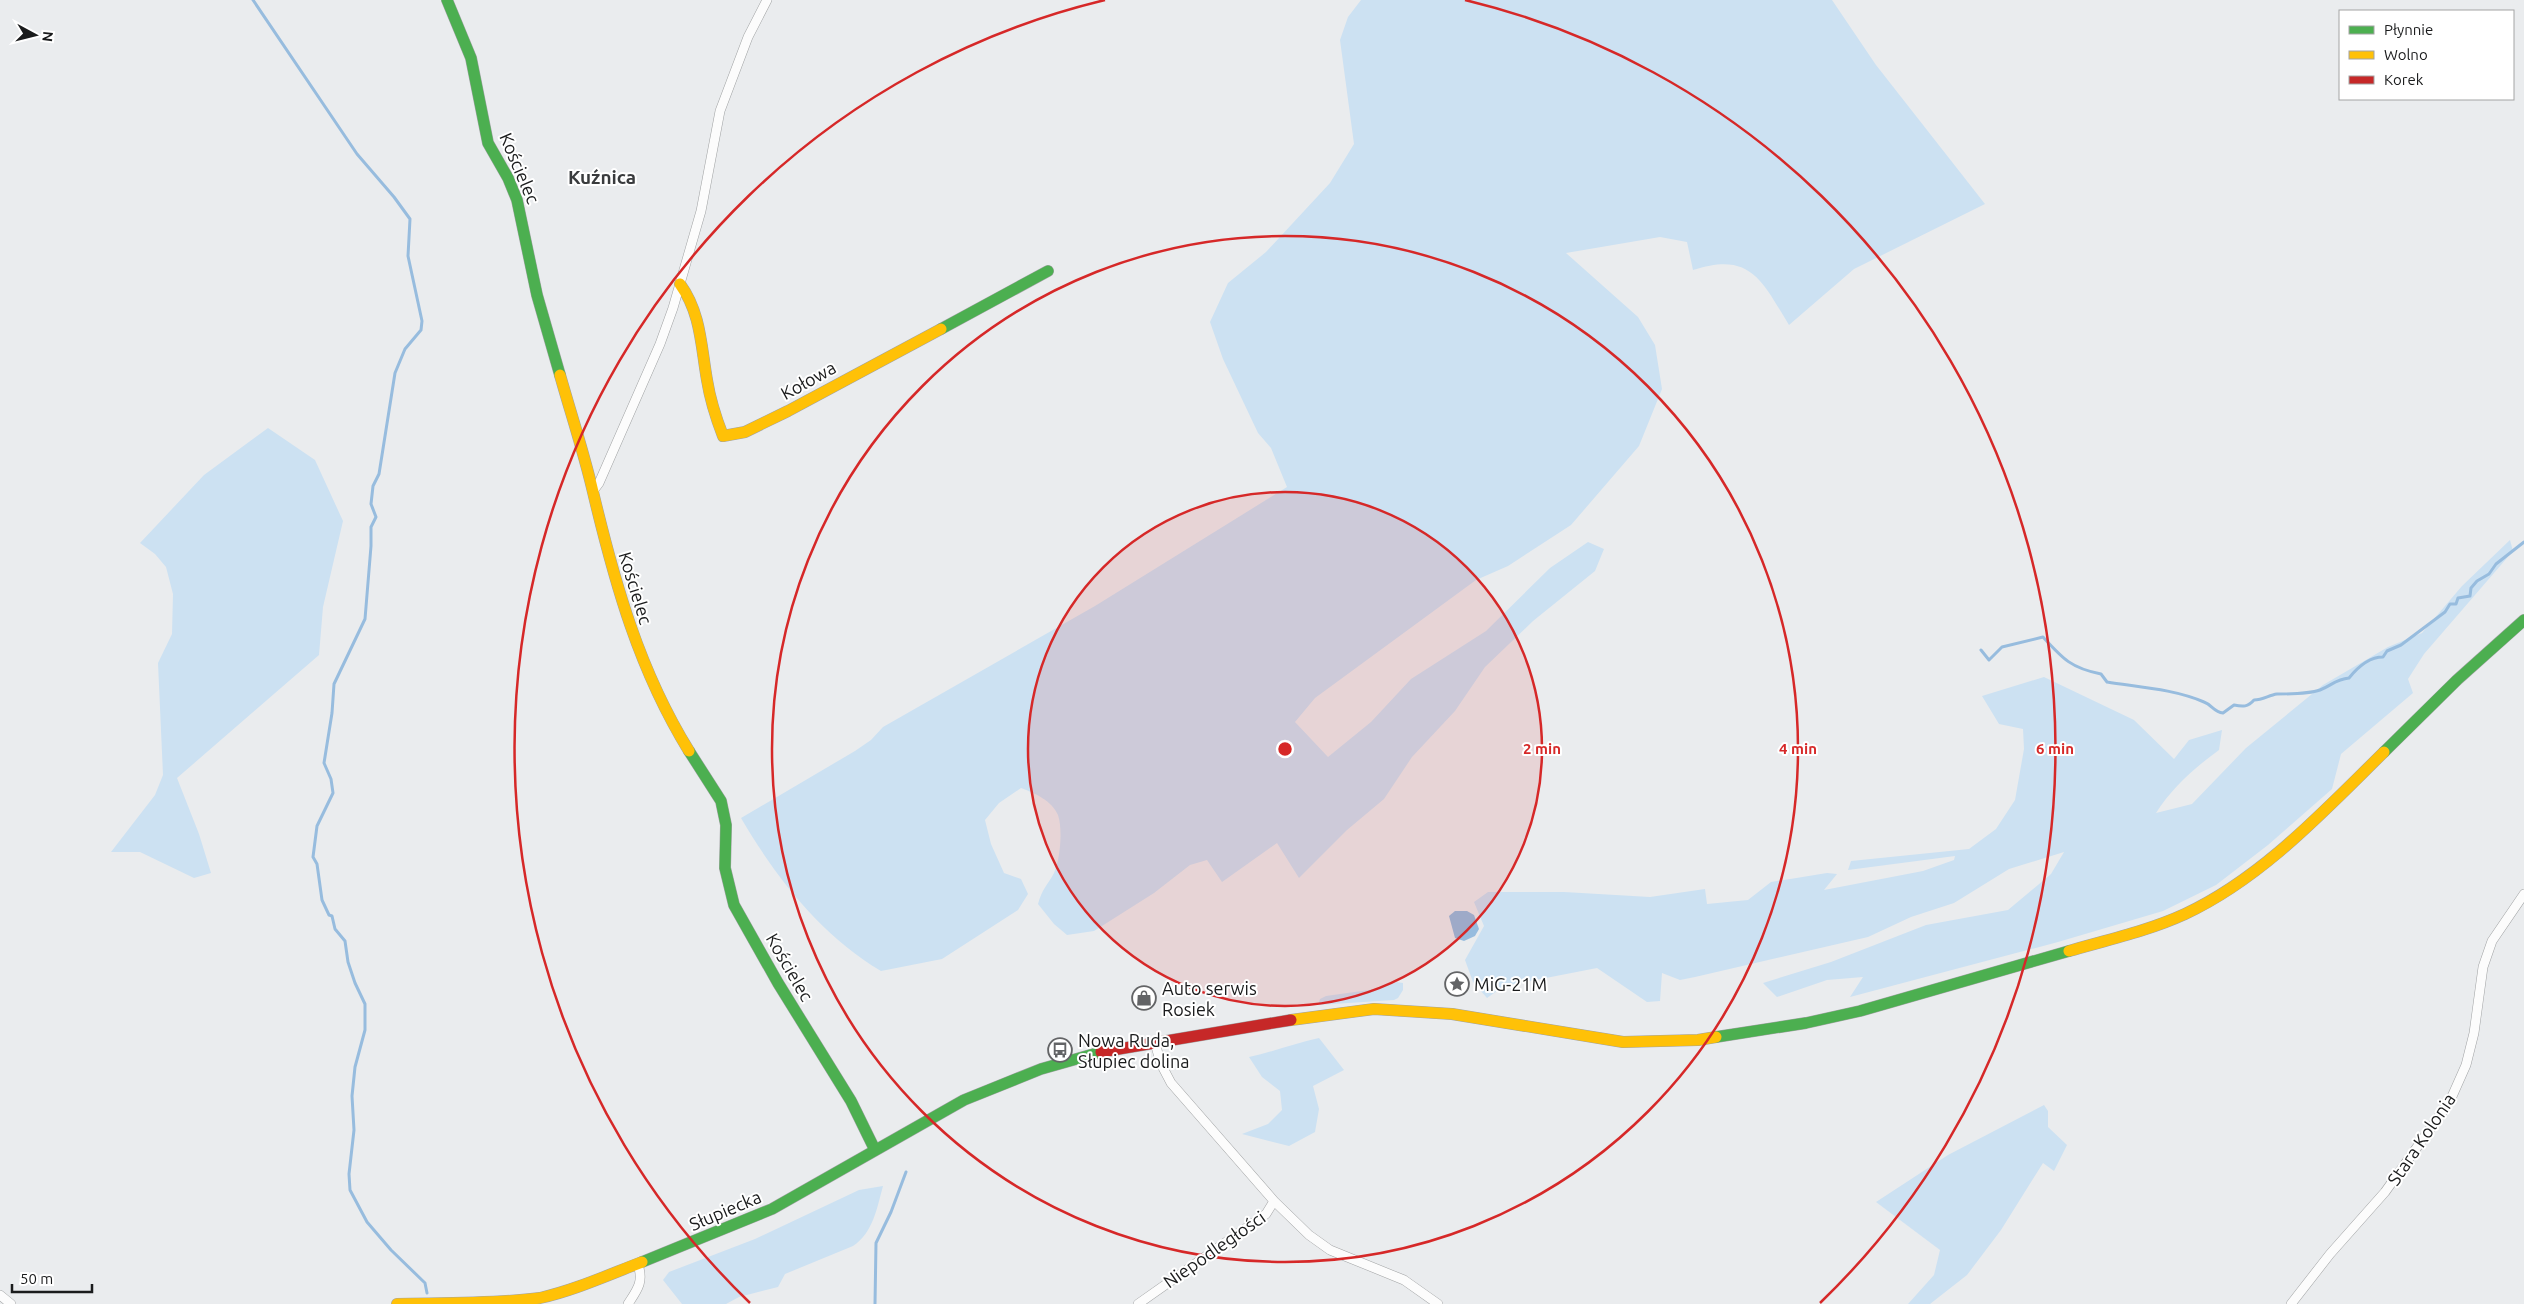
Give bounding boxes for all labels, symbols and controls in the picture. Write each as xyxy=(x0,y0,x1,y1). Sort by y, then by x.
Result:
north arrow xyxy=(10,10,60,60)
legend xyxy=(2339,10,2514,100)
text: Płynnie xyxy=(2384,21,2433,38)
text: N xyxy=(39,30,56,43)
text: Wolno xyxy=(2384,46,2428,63)
text: Korek xyxy=(2384,71,2424,88)
street label: Kościelec xyxy=(496,130,544,206)
district label: Kuźnica xyxy=(568,166,636,188)
street label: Kołowa xyxy=(777,357,839,403)
street label: Kościelec xyxy=(616,549,656,627)
centre of rings xyxy=(1276,740,1294,758)
text: 2 min xyxy=(1523,740,1561,757)
text: 4 min xyxy=(1779,740,1817,757)
text: 6 min xyxy=(2036,740,2074,757)
street label: Kościelec xyxy=(763,930,817,1004)
place icon: MiG-21M xyxy=(1444,971,1470,997)
place label: MiG-21M xyxy=(1474,974,1547,994)
place label: Auto serwis Rosiek xyxy=(1162,978,1257,1019)
shop icon: Auto serwis Rosiek xyxy=(1131,985,1157,1011)
place label: Nowa Ruda, Słupiec dolina xyxy=(1078,1030,1190,1071)
bus stop icon: Nowa Ruda, Słupiec dolina xyxy=(1047,1037,1073,1063)
street label: Stara Kolonia xyxy=(2383,1089,2459,1189)
street label: Słupiecka xyxy=(686,1186,764,1234)
street label: Niepodległości xyxy=(1159,1206,1269,1292)
scale bar xyxy=(12,1262,92,1294)
text: 50 m xyxy=(20,1270,53,1287)

